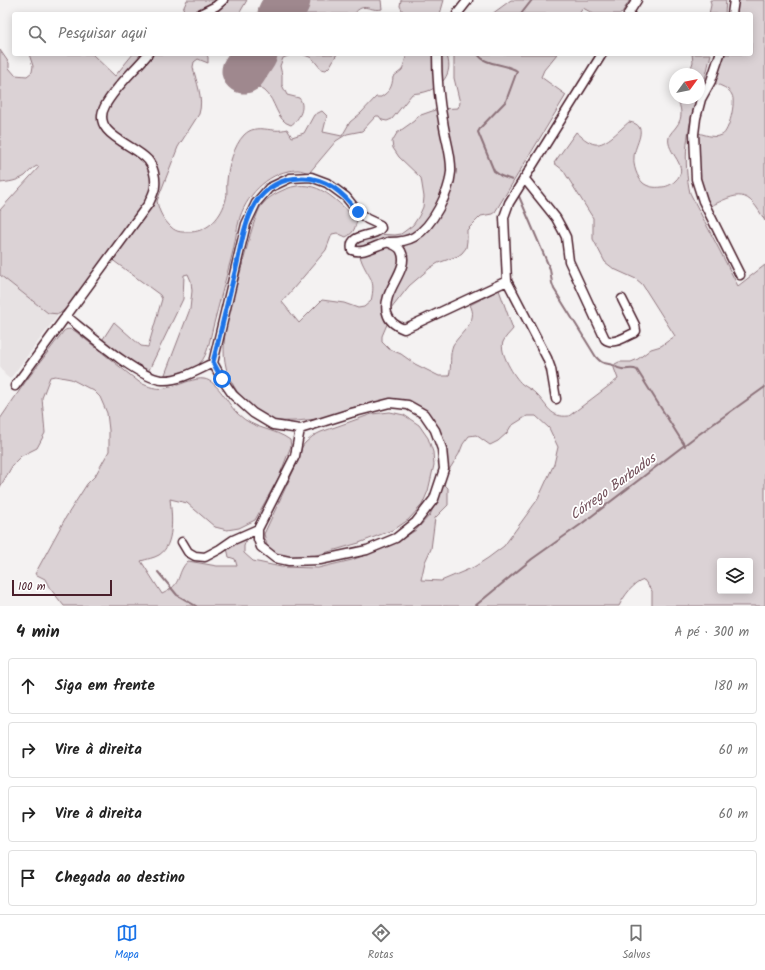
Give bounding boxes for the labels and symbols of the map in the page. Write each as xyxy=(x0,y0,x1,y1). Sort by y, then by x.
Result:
north arrow xyxy=(669,68,705,104)
route end xyxy=(349,203,367,221)
route start xyxy=(213,370,231,388)
water label: Córrego Barbados xyxy=(565,447,662,526)
scale bar xyxy=(12,578,112,597)

